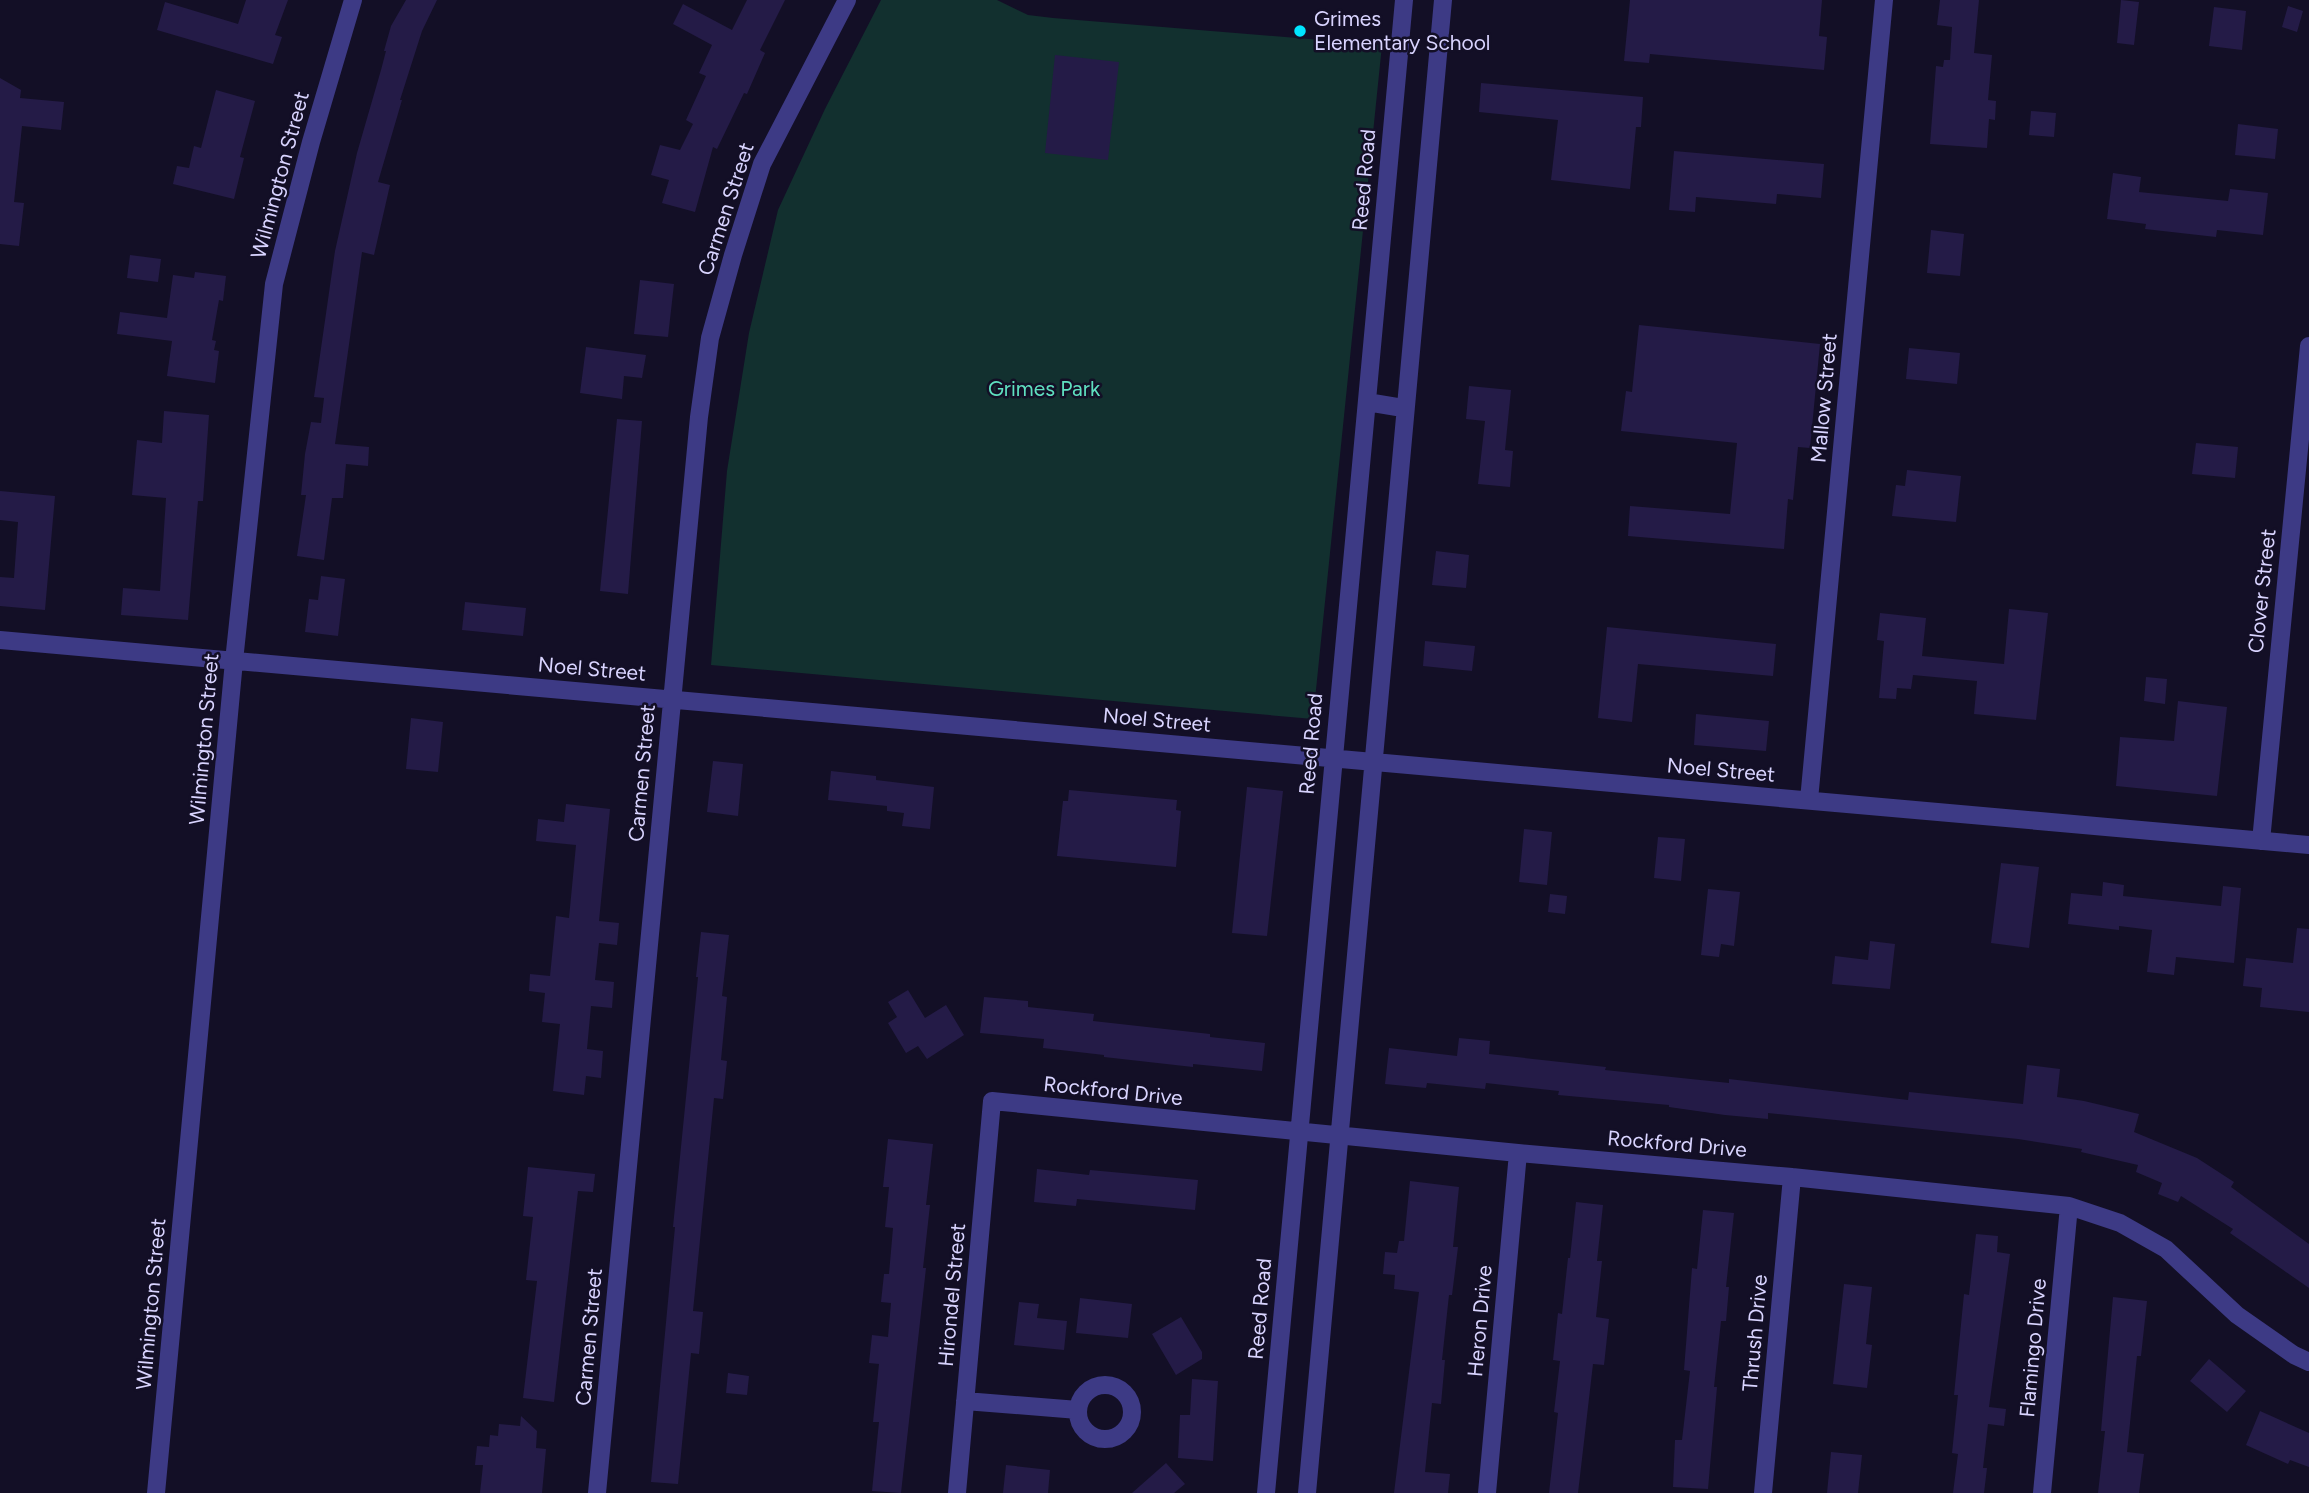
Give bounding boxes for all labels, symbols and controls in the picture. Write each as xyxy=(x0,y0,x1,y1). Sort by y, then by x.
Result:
place label: Grimes Elementary School xyxy=(1314,6,1490,55)
marker: Grimes Elementary School xyxy=(1292,23,1308,39)
street label: Wilmington Street xyxy=(245,88,314,261)
street label: Reed Road xyxy=(1347,128,1380,232)
street label: Carmen Street xyxy=(692,139,759,278)
street label: Mallow Street xyxy=(1805,332,1842,464)
park label: Grimes Park xyxy=(988,376,1101,401)
street label: Clover Street xyxy=(2243,527,2280,654)
street label: Noel Street xyxy=(537,651,647,686)
street label: Wilmington Street xyxy=(184,652,223,826)
street label: Reed Road xyxy=(1294,692,1327,796)
street label: Noel Street xyxy=(1102,702,1212,737)
street label: Carmen Street xyxy=(623,703,660,843)
street label: Noel Street xyxy=(1666,752,1776,787)
street label: Rockford Drive xyxy=(1042,1071,1184,1110)
street label: Rockford Drive xyxy=(1606,1125,1748,1162)
street label: Wilmington Street xyxy=(131,1217,170,1391)
street label: Hirondel Street xyxy=(933,1222,970,1368)
street label: Reed Road xyxy=(1243,1257,1276,1361)
street label: Heron Drive xyxy=(1462,1264,1497,1378)
street label: Carmen Street xyxy=(570,1267,607,1407)
street label: Thrush Drive xyxy=(1737,1273,1772,1393)
street label: Flamingo Drive xyxy=(2014,1277,2051,1419)

